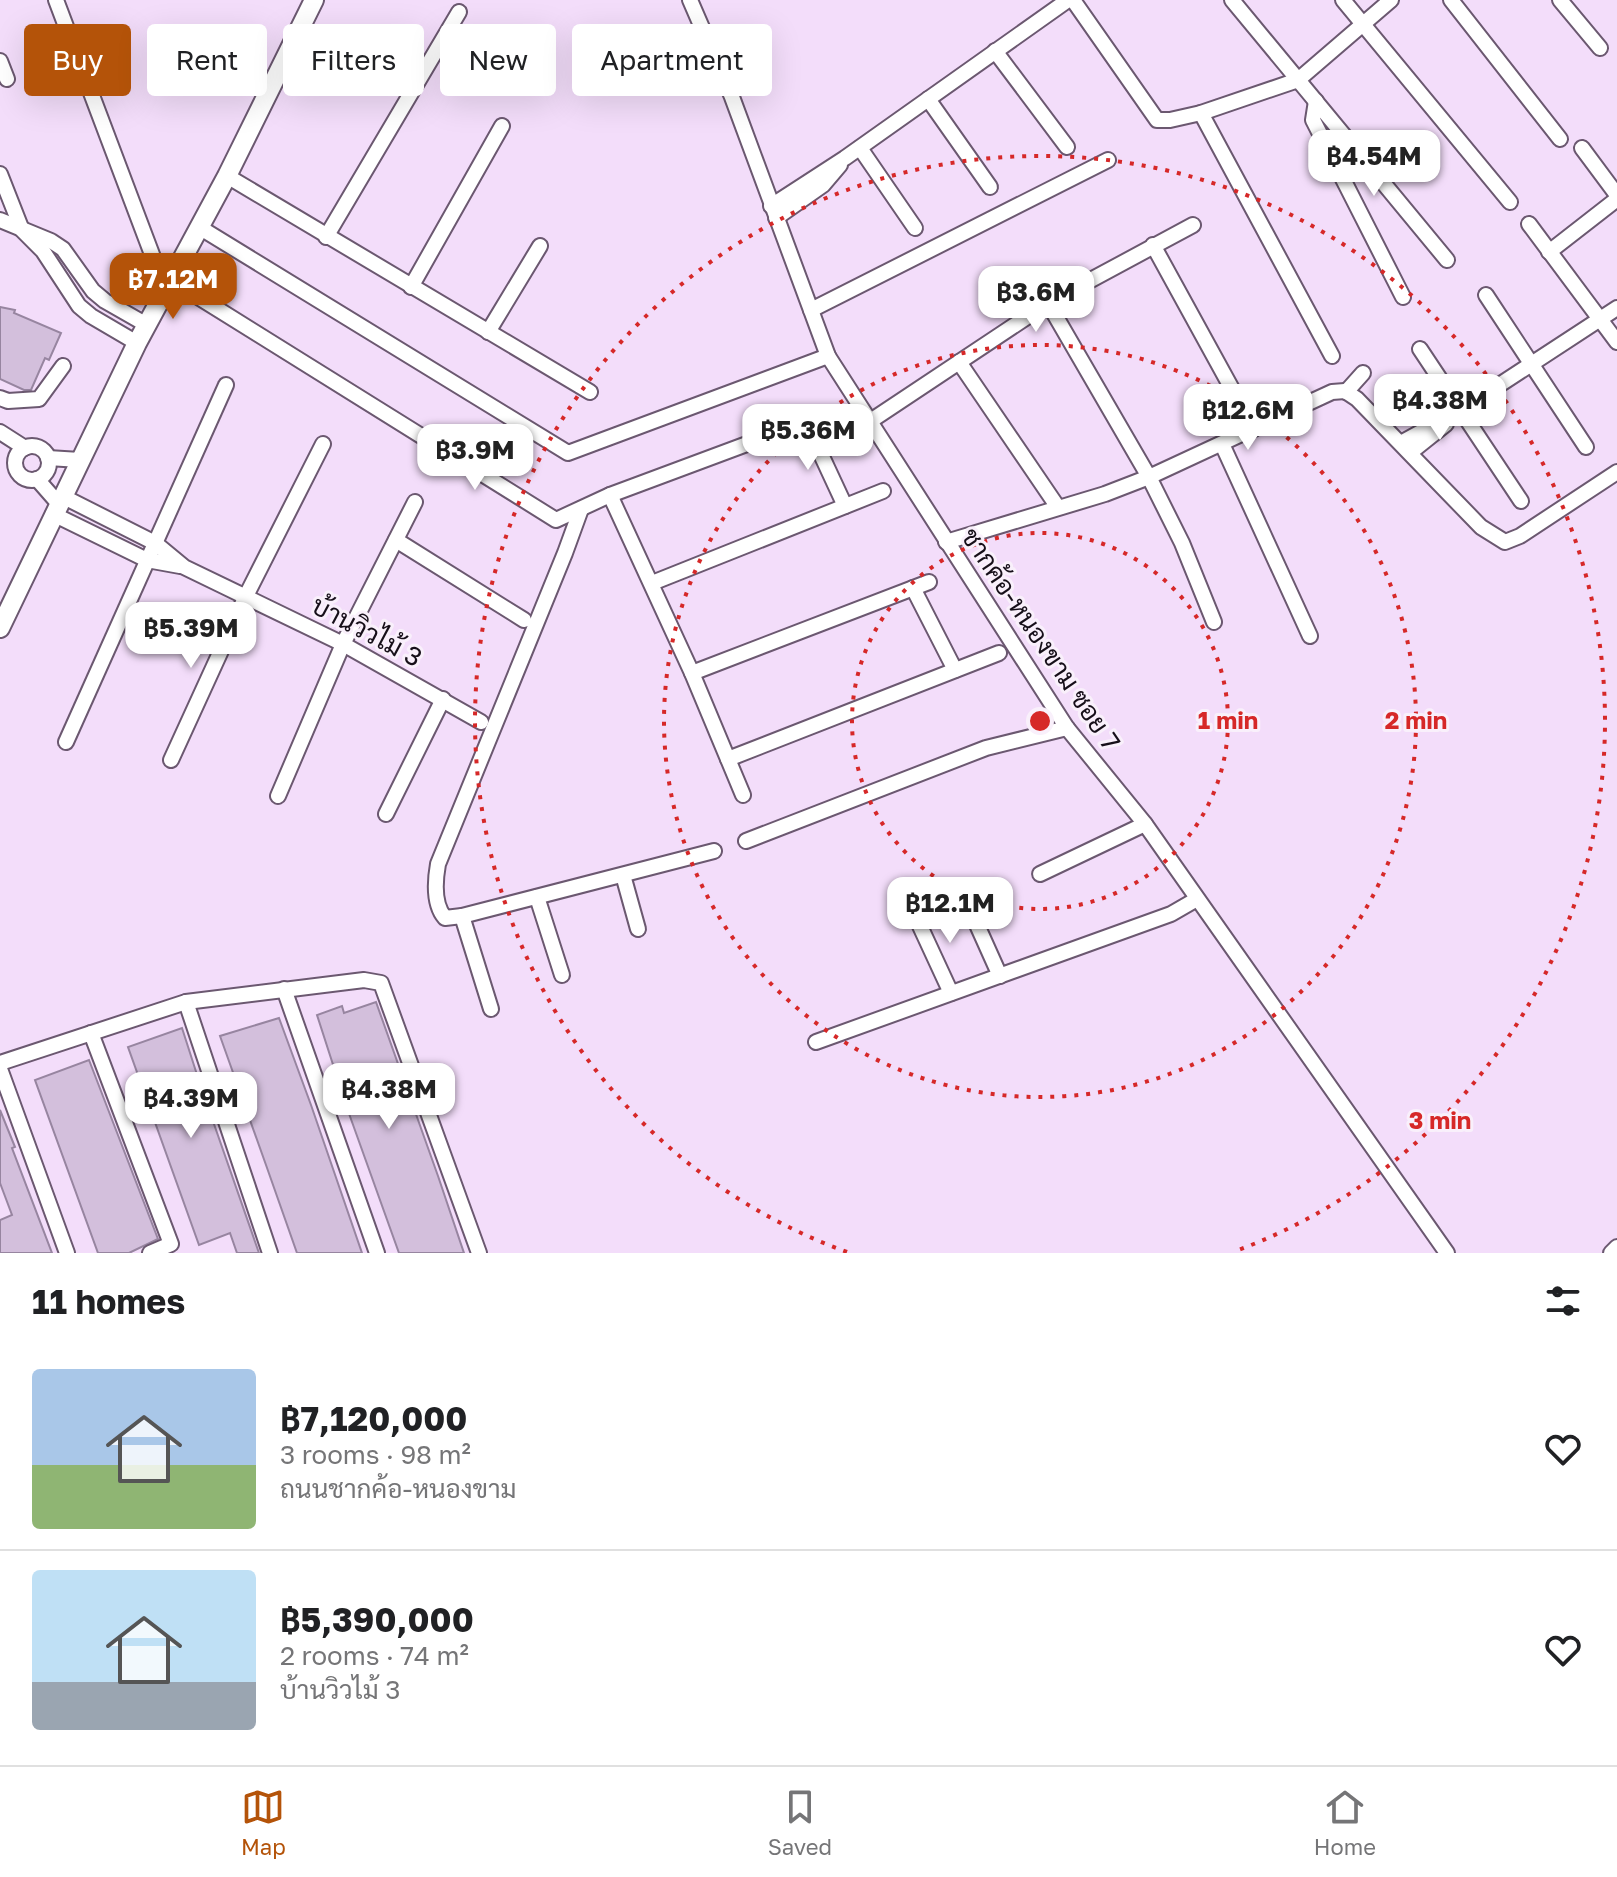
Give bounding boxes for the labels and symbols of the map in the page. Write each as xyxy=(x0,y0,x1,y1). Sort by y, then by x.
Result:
pin: ฿4.54M xyxy=(1309,130,1439,198)
pin: ฿7.12M xyxy=(108,253,238,321)
pin: ฿3.6M xyxy=(980,266,1092,334)
pin: ฿4.38M xyxy=(1375,374,1505,442)
pin: ฿12.6M xyxy=(1183,384,1313,452)
pin: ฿5.36M xyxy=(743,404,873,472)
pin: ฿3.9M xyxy=(419,424,531,492)
street label: ชากค้อ-หนองขาม ซอย 7 xyxy=(955,522,1127,756)
street label: บ้านวิวไม้ 3 xyxy=(307,589,427,673)
pin: ฿5.39M xyxy=(126,602,256,670)
text: 1 min xyxy=(1198,705,1258,734)
text: 2 min xyxy=(1385,705,1447,734)
centre of rings xyxy=(1026,707,1054,735)
pin: ฿12.1M xyxy=(885,877,1015,945)
pin: ฿4.38M xyxy=(324,1063,454,1131)
pin: ฿4.39M xyxy=(126,1072,256,1140)
text: 3 min xyxy=(1409,1105,1471,1134)

